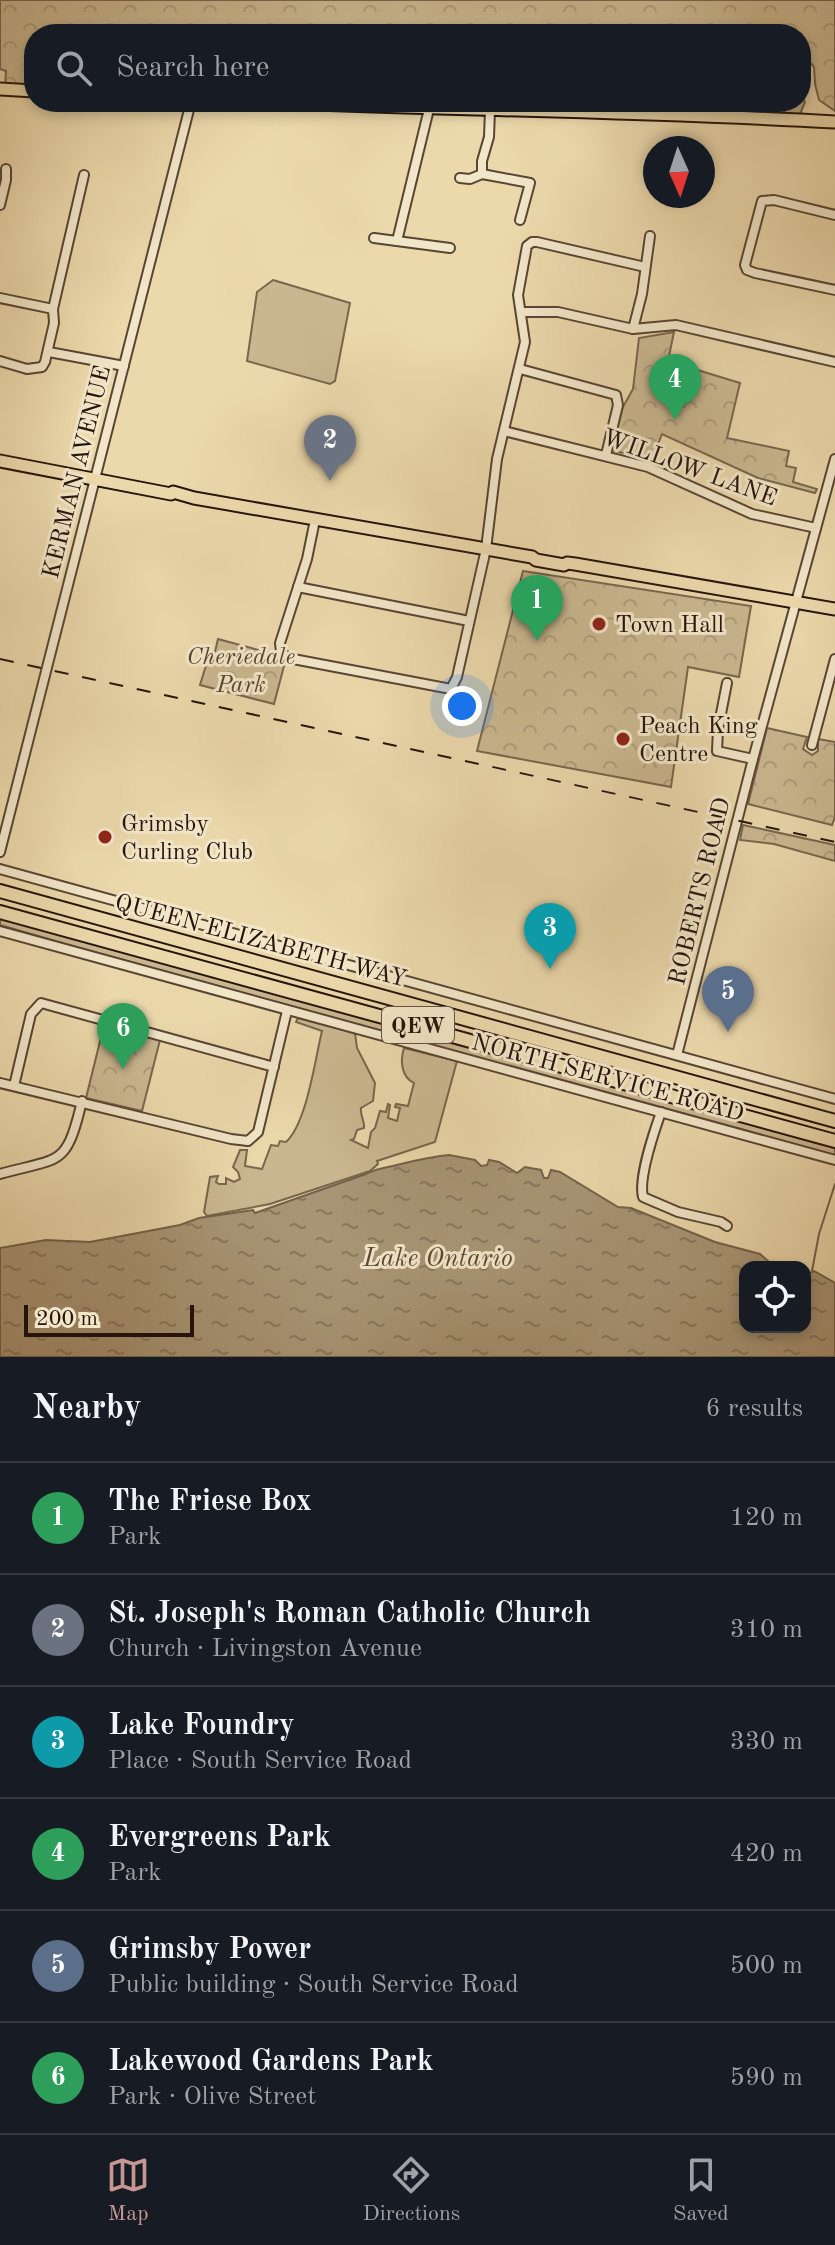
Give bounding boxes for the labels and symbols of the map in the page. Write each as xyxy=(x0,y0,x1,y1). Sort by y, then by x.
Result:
north arrow xyxy=(643,136,715,208)
pin: 4 xyxy=(649,354,701,420)
street label: KERMAN AVENUE xyxy=(40,363,116,582)
pin: 2 xyxy=(304,415,356,481)
street label: WILLOW LANE xyxy=(599,426,780,512)
pin: 1 xyxy=(511,575,563,641)
place label: Town Hall xyxy=(615,614,724,638)
marker: Town Hall xyxy=(590,615,608,633)
park label: Cheriedale Park xyxy=(187,646,296,698)
your location xyxy=(442,686,482,726)
place label: Peach King Centre xyxy=(639,715,758,767)
marker: Peach King Centre xyxy=(614,730,632,748)
street label: ROBERTS ROAD xyxy=(666,795,736,988)
place label: Grimsby Curling Club xyxy=(121,813,253,865)
marker: Grimsby Curling Club xyxy=(96,828,114,846)
street label: QUEEN ELIZABETH WAY xyxy=(112,891,409,992)
pin: 3 xyxy=(524,903,576,969)
pin: 5 xyxy=(702,966,754,1032)
pin: 6 xyxy=(97,1003,149,1069)
road number: QEW xyxy=(382,1007,454,1043)
street label: NORTH SERVICE ROAD xyxy=(469,1031,746,1127)
water label: Lake Ontario xyxy=(362,1246,513,1272)
scale bar xyxy=(24,1301,194,1337)

